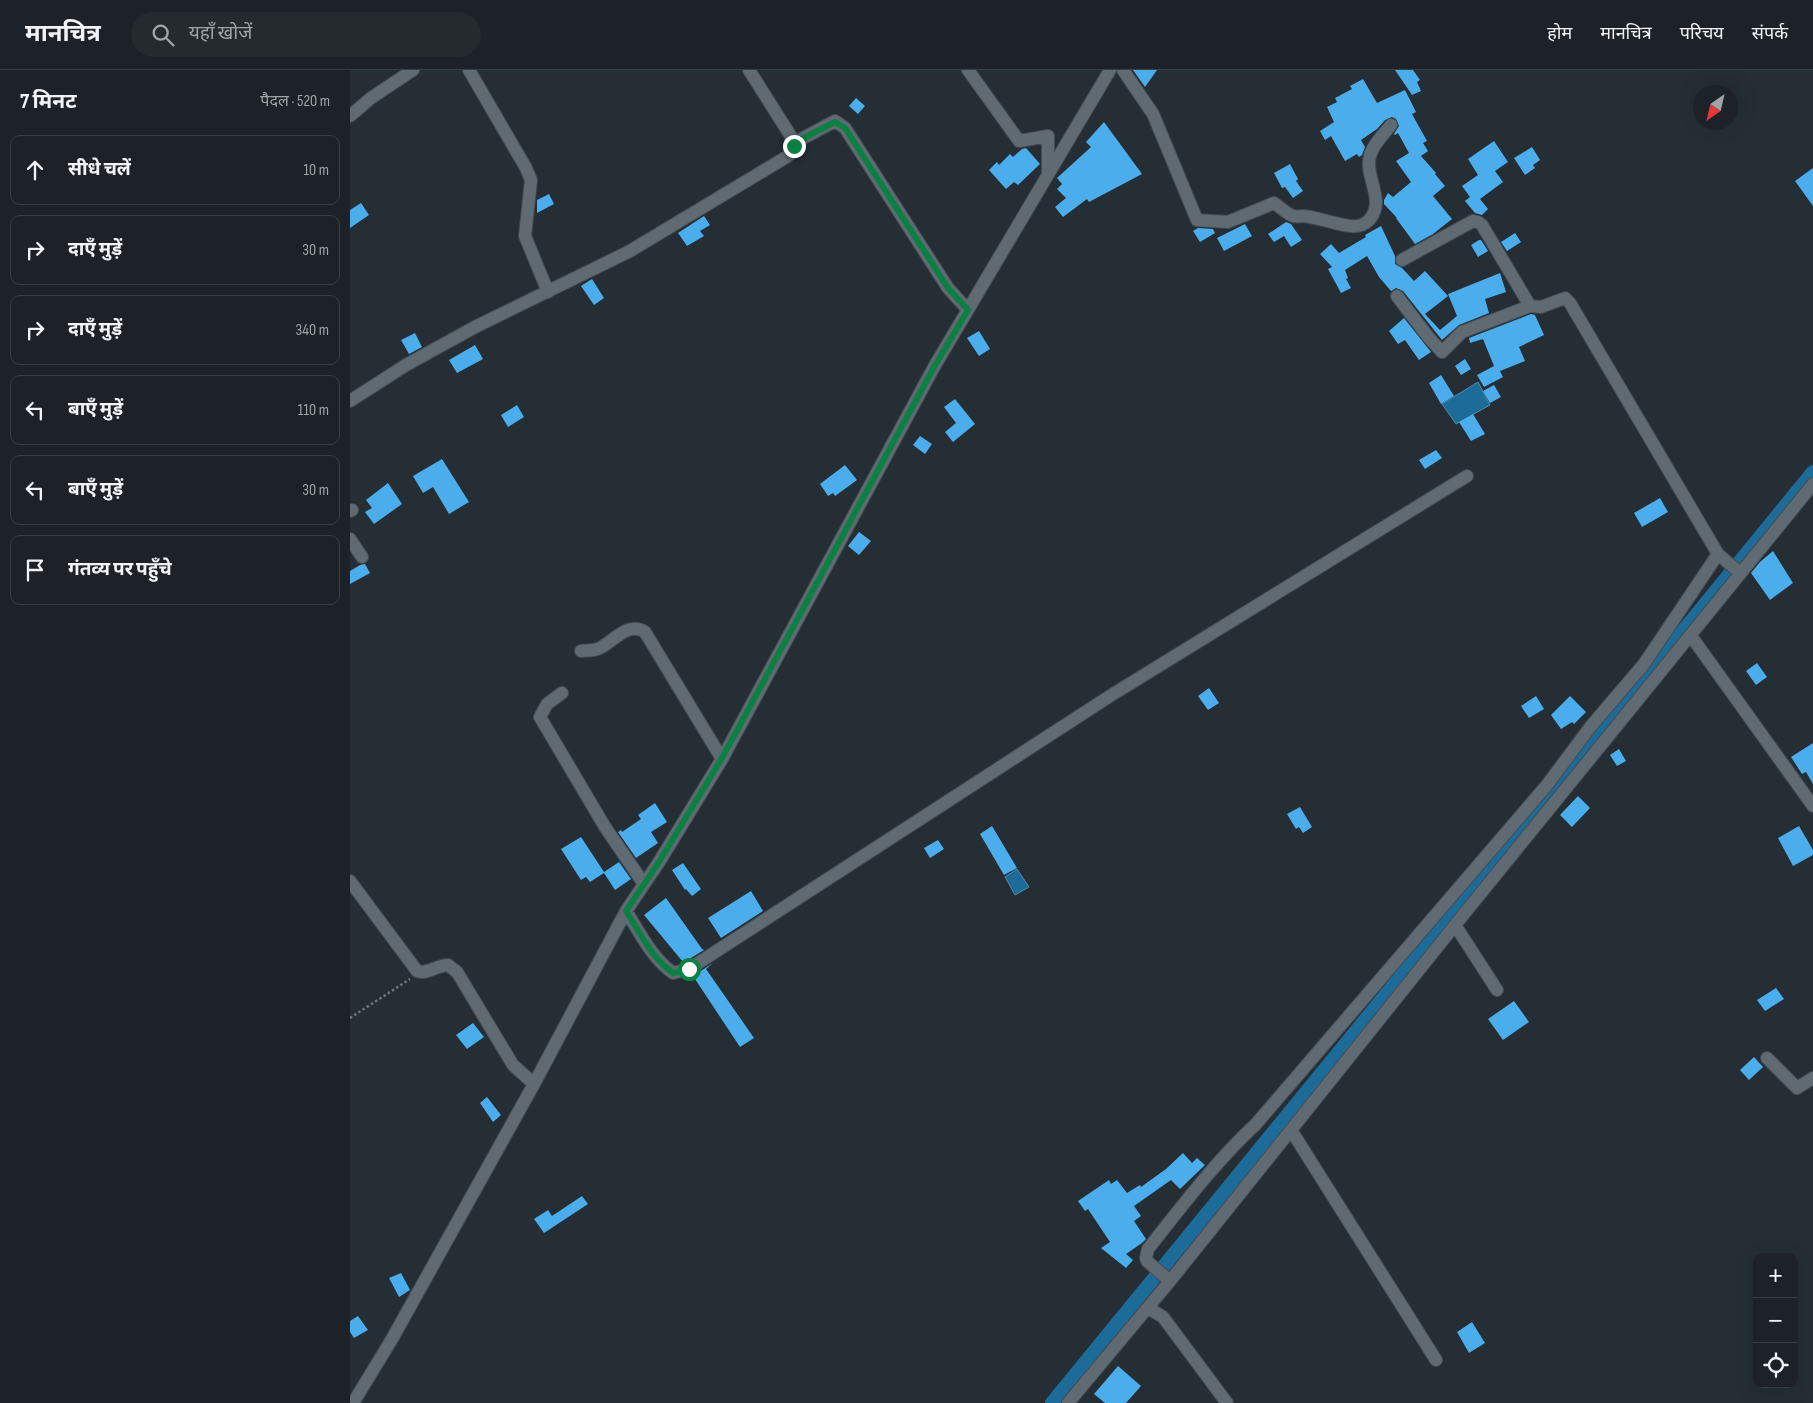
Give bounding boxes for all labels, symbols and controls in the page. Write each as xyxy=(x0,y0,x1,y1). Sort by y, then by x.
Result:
search box xyxy=(131,12,481,57)
text: मानचित्र xyxy=(25,19,101,48)
icon: search xyxy=(149,21,177,49)
text: यहाँ खोजें xyxy=(189,22,252,45)
text: होम xyxy=(1547,23,1572,44)
text: मानचित्र xyxy=(1600,23,1652,44)
text: परिचय xyxy=(1680,23,1724,44)
text: संपर्क xyxy=(1752,23,1788,44)
north arrow xyxy=(1693,85,1738,130)
text: 7 मिनट xyxy=(20,89,77,114)
text: पैदल · 520 m xyxy=(260,92,330,111)
route end xyxy=(783,135,806,158)
icon: ahead xyxy=(21,156,49,184)
text: सीधे चलें xyxy=(68,158,131,181)
text: 10 m xyxy=(303,161,329,180)
icon: right xyxy=(21,236,49,264)
text: दाएँ मुड़ें xyxy=(68,238,122,261)
text: 30 m xyxy=(302,241,329,260)
icon: right xyxy=(21,316,49,344)
text: दाएँ मुड़ें xyxy=(68,318,122,341)
text: 340 m xyxy=(296,321,329,340)
icon: left xyxy=(21,396,49,424)
text: बाएँ मुड़ें xyxy=(68,398,123,421)
text: 110 m xyxy=(298,401,329,420)
icon: left xyxy=(21,476,49,504)
text: बाएँ मुड़ें xyxy=(68,478,123,501)
text: 30 m xyxy=(302,481,329,500)
icon: arrive xyxy=(21,556,49,584)
text: गंतव्य पर पहुँचे xyxy=(68,558,172,581)
route start xyxy=(678,958,701,981)
map controls xyxy=(1753,1253,1798,1388)
button: + xyxy=(1753,1253,1798,1298)
button: − xyxy=(1753,1298,1798,1343)
button: locate xyxy=(1753,1343,1798,1388)

